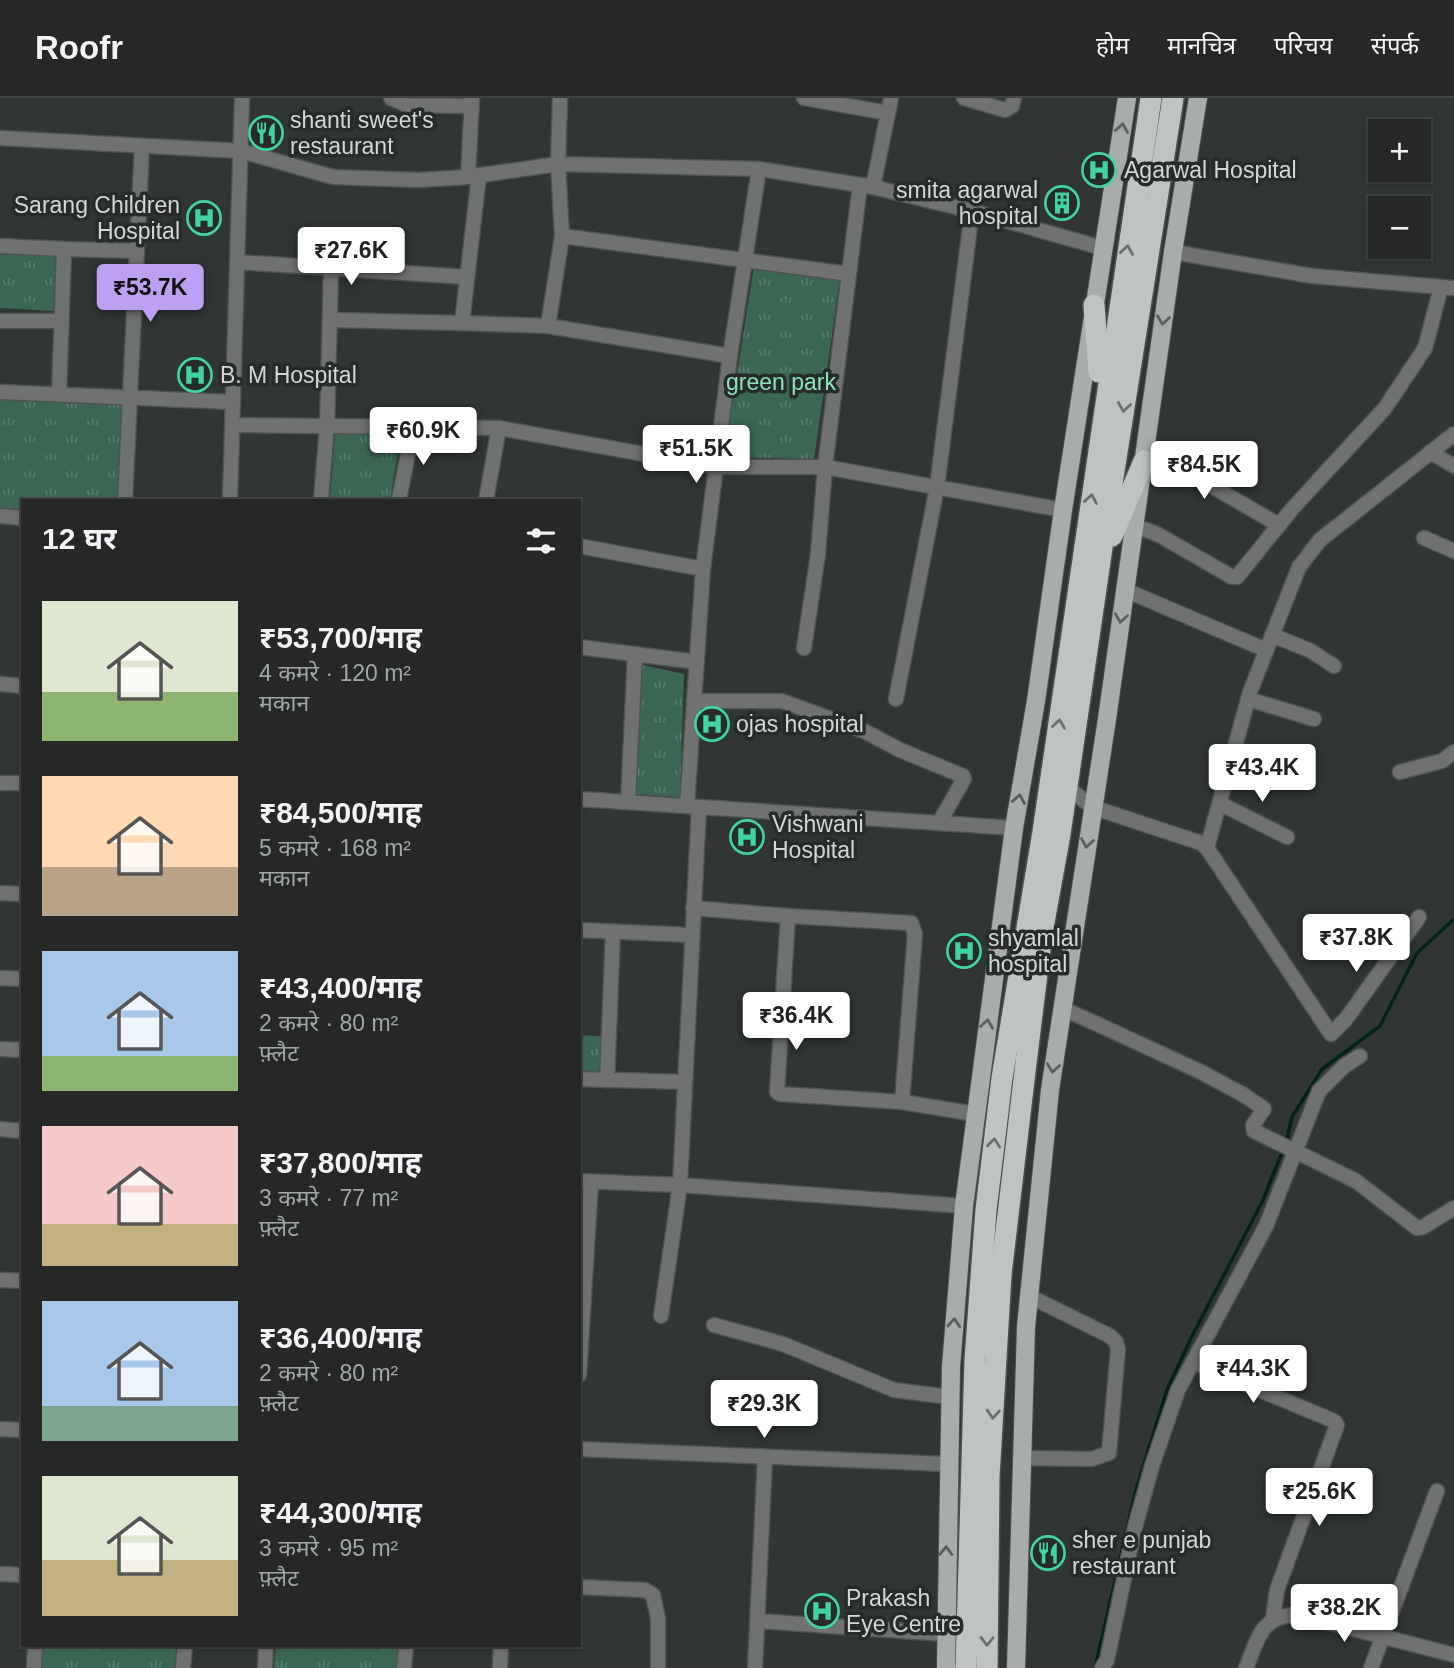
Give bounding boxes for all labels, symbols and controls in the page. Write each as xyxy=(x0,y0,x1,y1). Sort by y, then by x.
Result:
text: Roofr xyxy=(35,29,123,66)
text: होम xyxy=(1096,32,1129,59)
text: मानचित्र xyxy=(1167,32,1236,59)
text: परिचय xyxy=(1274,32,1333,59)
text: संपर्क xyxy=(1371,32,1419,59)
place label: shanti sweet's restaurant xyxy=(290,107,434,159)
restaurant icon: shanti sweet's restaurant xyxy=(247,114,285,152)
map controls xyxy=(1368,119,1431,259)
button: + xyxy=(1368,119,1431,182)
one-way arrow xyxy=(1114,122,1129,134)
hospital icon: Agarwal Hospital xyxy=(1080,151,1118,189)
place label: Agarwal Hospital xyxy=(1124,157,1297,183)
place label: smita agarwal hospital xyxy=(896,177,1038,229)
building icon: smita agarwal hospital xyxy=(1043,184,1081,222)
place label: Sarang Children Hospital xyxy=(14,192,180,244)
button: − xyxy=(1368,196,1431,259)
hospital icon: Sarang Children Hospital xyxy=(185,199,223,237)
pin: ₹27.6K xyxy=(294,228,408,287)
text: ₹27.6K xyxy=(314,237,388,263)
one-way arrow xyxy=(1119,244,1134,255)
pin: ₹53.7K xyxy=(93,264,207,324)
text: ₹53.7K xyxy=(113,274,187,300)
one-way arrow xyxy=(1156,314,1171,326)
hospital icon: B. M Hospital xyxy=(176,356,214,394)
place label: B. M Hospital xyxy=(220,362,357,388)
park label: green park xyxy=(726,369,836,395)
one-way arrow xyxy=(1117,402,1132,413)
pin: ₹60.9K xyxy=(366,408,480,467)
text: ₹60.9K xyxy=(386,417,460,443)
pin: ₹51.5K xyxy=(639,426,753,485)
text: ₹51.5K xyxy=(659,435,733,461)
pin: ₹84.5K xyxy=(1147,442,1261,501)
text: ₹84.5K xyxy=(1167,451,1241,477)
one-way arrow xyxy=(1083,493,1098,505)
text: 12 घर xyxy=(42,522,116,555)
icon: filters xyxy=(522,522,560,560)
one-way arrow xyxy=(1114,612,1129,624)
text: ₹53,700/माह xyxy=(259,621,422,654)
icon: home xyxy=(98,629,182,713)
text: 4 कमरे · 120 m² xyxy=(259,660,411,686)
text: मकान xyxy=(259,690,309,716)
hospital icon: ojas hospital xyxy=(693,705,731,743)
place label: ojas hospital xyxy=(736,711,864,737)
one-way arrow xyxy=(1051,718,1066,730)
pin: ₹43.4K xyxy=(1205,744,1319,804)
text: ₹43.4K xyxy=(1225,754,1299,780)
one-way arrow xyxy=(1011,793,1026,805)
text: ₹84,500/माह xyxy=(259,796,422,829)
icon: home xyxy=(98,804,182,888)
place label: Vishwani Hospital xyxy=(772,811,864,863)
hospital icon: Vishwani Hospital xyxy=(728,818,766,856)
text: 5 कमरे · 168 m² xyxy=(259,835,411,861)
one-way arrow xyxy=(1080,837,1095,849)
text: मकान xyxy=(259,865,309,891)
pin: ₹37.8K xyxy=(1299,914,1413,974)
text: ₹37.8K xyxy=(1319,924,1393,950)
place label: shyamlal hospital xyxy=(988,925,1079,977)
hospital icon: shyamlal hospital xyxy=(945,932,983,970)
text: ₹43,400/माह xyxy=(259,971,422,1004)
icon: home xyxy=(98,979,182,1063)
pin: ₹36.4K xyxy=(739,992,853,1052)
text: ₹36.4K xyxy=(759,1002,833,1028)
text: 2 कमरे · 80 m² xyxy=(259,1010,398,1036)
one-way arrow xyxy=(979,1018,994,1030)
text: फ़्लैट xyxy=(259,1040,299,1066)
one-way arrow xyxy=(1046,1062,1061,1074)
one-way arrow xyxy=(987,1137,1002,1148)
text: ₹37,800/माह xyxy=(259,1146,422,1179)
icon: home xyxy=(98,1154,182,1238)
text: 3 कमरे · 77 m² xyxy=(259,1185,398,1211)
text: फ़्लैट xyxy=(259,1215,299,1241)
one-way arrow xyxy=(946,1318,961,1329)
text: ₹36,400/माह xyxy=(259,1321,422,1354)
icon: home xyxy=(98,1329,182,1413)
pin: ₹44.3K xyxy=(1196,1346,1310,1405)
text: ₹44.3K xyxy=(1216,1355,1290,1381)
text: 2 कमरे · 80 m² xyxy=(259,1360,398,1386)
pin: ₹29.3K xyxy=(707,1380,821,1440)
text: फ़्लैट xyxy=(259,1390,299,1416)
text: ₹29.3K xyxy=(727,1390,801,1416)
one-way arrow xyxy=(985,1409,1000,1420)
pin: ₹25.6K xyxy=(1262,1468,1376,1528)
text: ₹25.6K xyxy=(1282,1478,1356,1504)
text: ₹44,300/माह xyxy=(259,1496,422,1529)
icon: home xyxy=(98,1504,182,1588)
place label: sher e punjab restaurant xyxy=(1072,1527,1211,1579)
restaurant icon: sher e punjab restaurant xyxy=(1029,1534,1067,1572)
text: 3 कमरे · 95 m² xyxy=(259,1535,398,1561)
one-way arrow xyxy=(939,1545,954,1556)
text: फ़्लैट xyxy=(259,1565,299,1591)
pin: ₹38.2K xyxy=(1287,1584,1401,1644)
place label: Prakash Eye Centre xyxy=(846,1585,961,1637)
hospital icon: Prakash Eye Centre xyxy=(803,1592,841,1630)
text: ₹38.2K xyxy=(1307,1594,1381,1620)
one-way arrow xyxy=(979,1636,995,1647)

